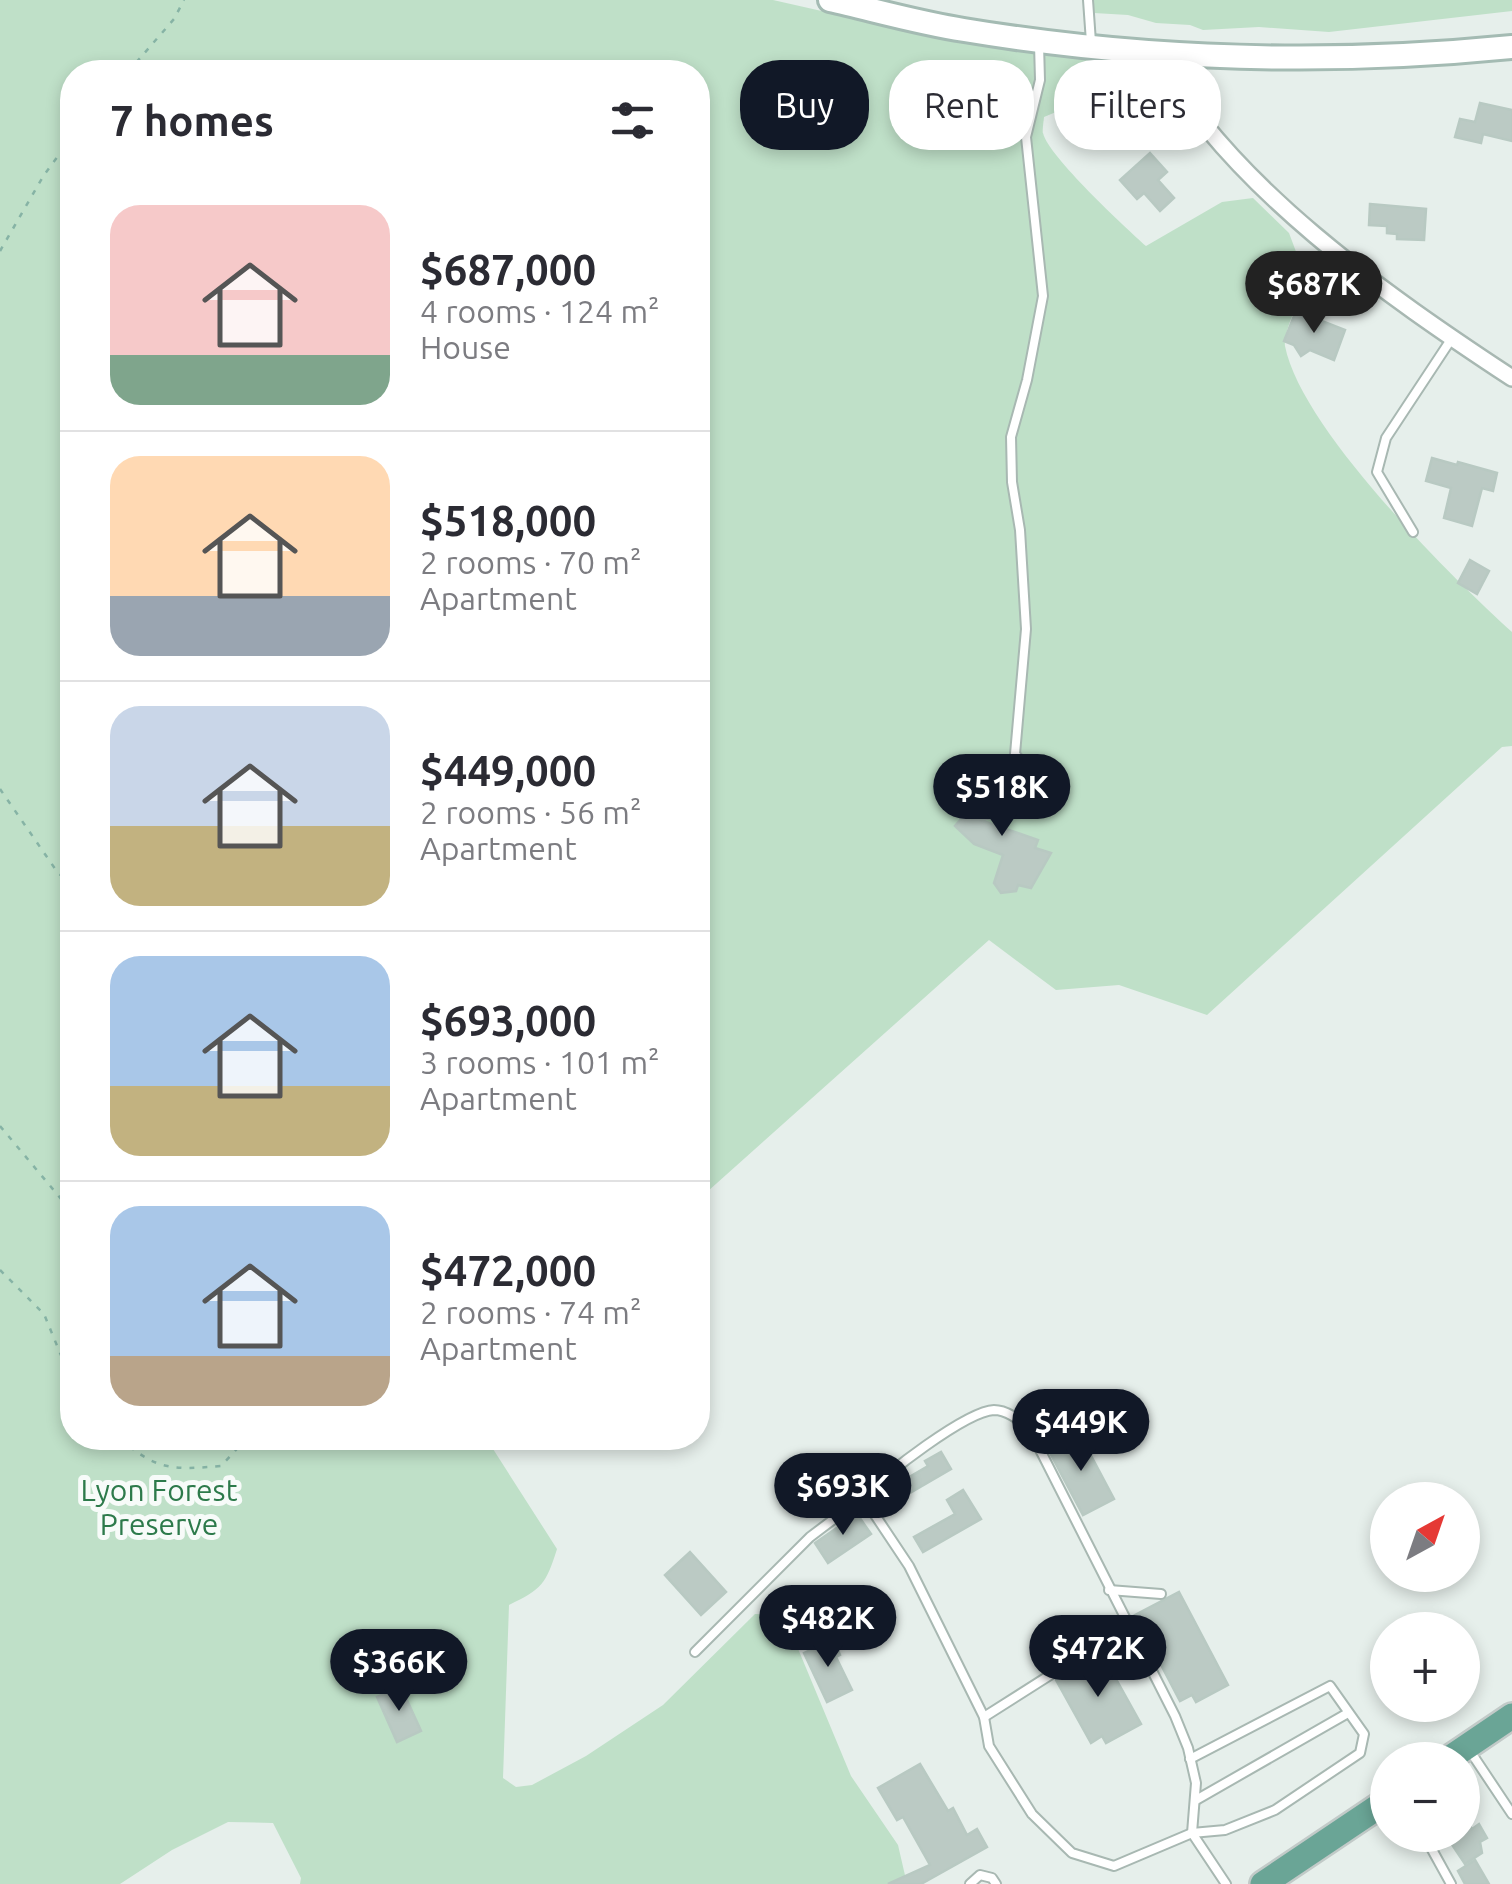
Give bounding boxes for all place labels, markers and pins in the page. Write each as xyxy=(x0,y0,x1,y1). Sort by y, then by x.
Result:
pin: $687K xyxy=(1244,251,1384,336)
pin: $518K xyxy=(932,754,1072,839)
pin: $449K xyxy=(1011,1389,1151,1474)
pin: $693K xyxy=(773,1453,913,1538)
pin: $482K xyxy=(758,1585,898,1670)
pin: $472K xyxy=(1028,1615,1168,1700)
pin: $366K xyxy=(329,1629,469,1714)

